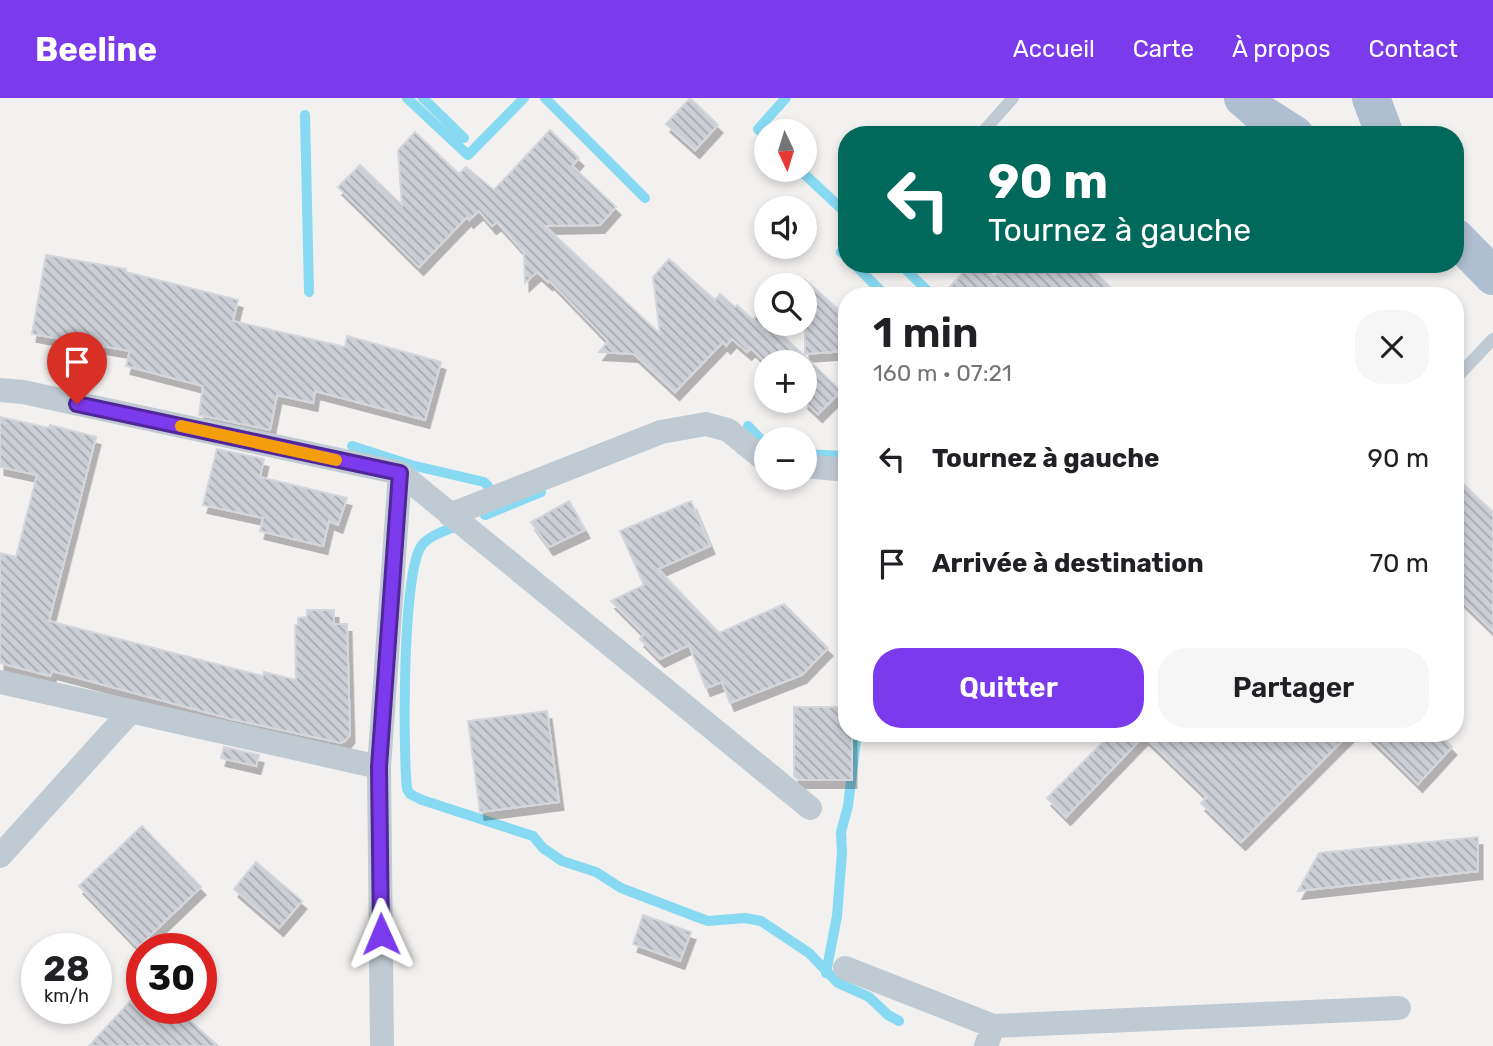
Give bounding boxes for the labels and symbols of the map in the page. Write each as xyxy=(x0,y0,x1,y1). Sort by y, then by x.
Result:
north arrow xyxy=(754,119,817,182)
pin xyxy=(47,332,107,404)
position arrow xyxy=(344,897,418,971)
speed limit sign: 30 xyxy=(126,933,217,1024)

